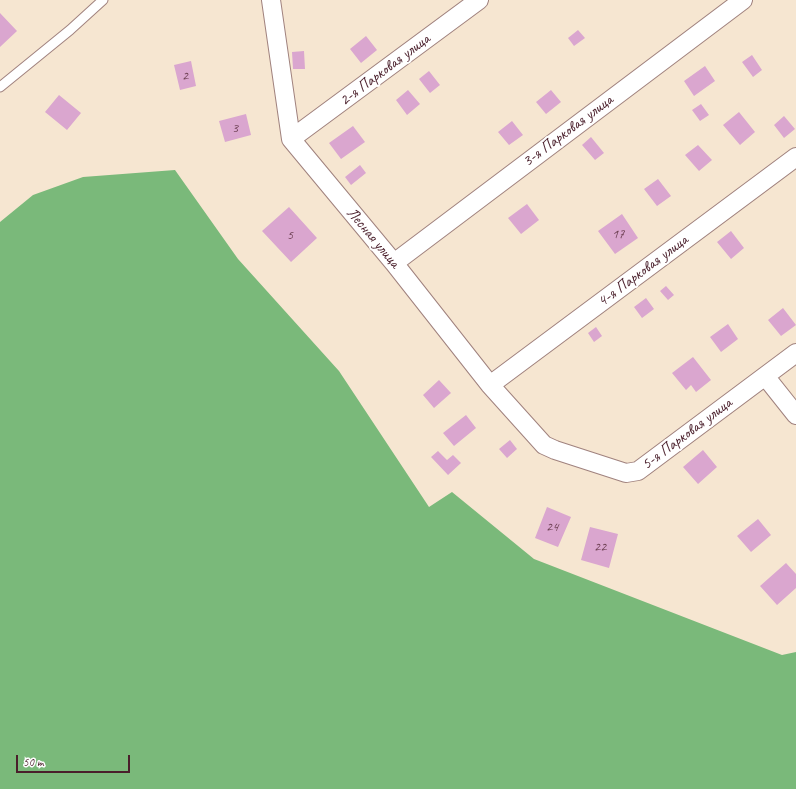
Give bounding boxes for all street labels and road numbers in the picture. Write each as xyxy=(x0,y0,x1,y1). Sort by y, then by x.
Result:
street label: 2-я Парковая улица xyxy=(336,30,434,110)
street label: 3-я Парковая улица xyxy=(519,91,617,171)
street label: Лесная улица xyxy=(342,204,404,272)
street label: 4-я Парковая улица xyxy=(594,231,692,311)
street label: 5-я Парковая улица xyxy=(638,394,736,474)

